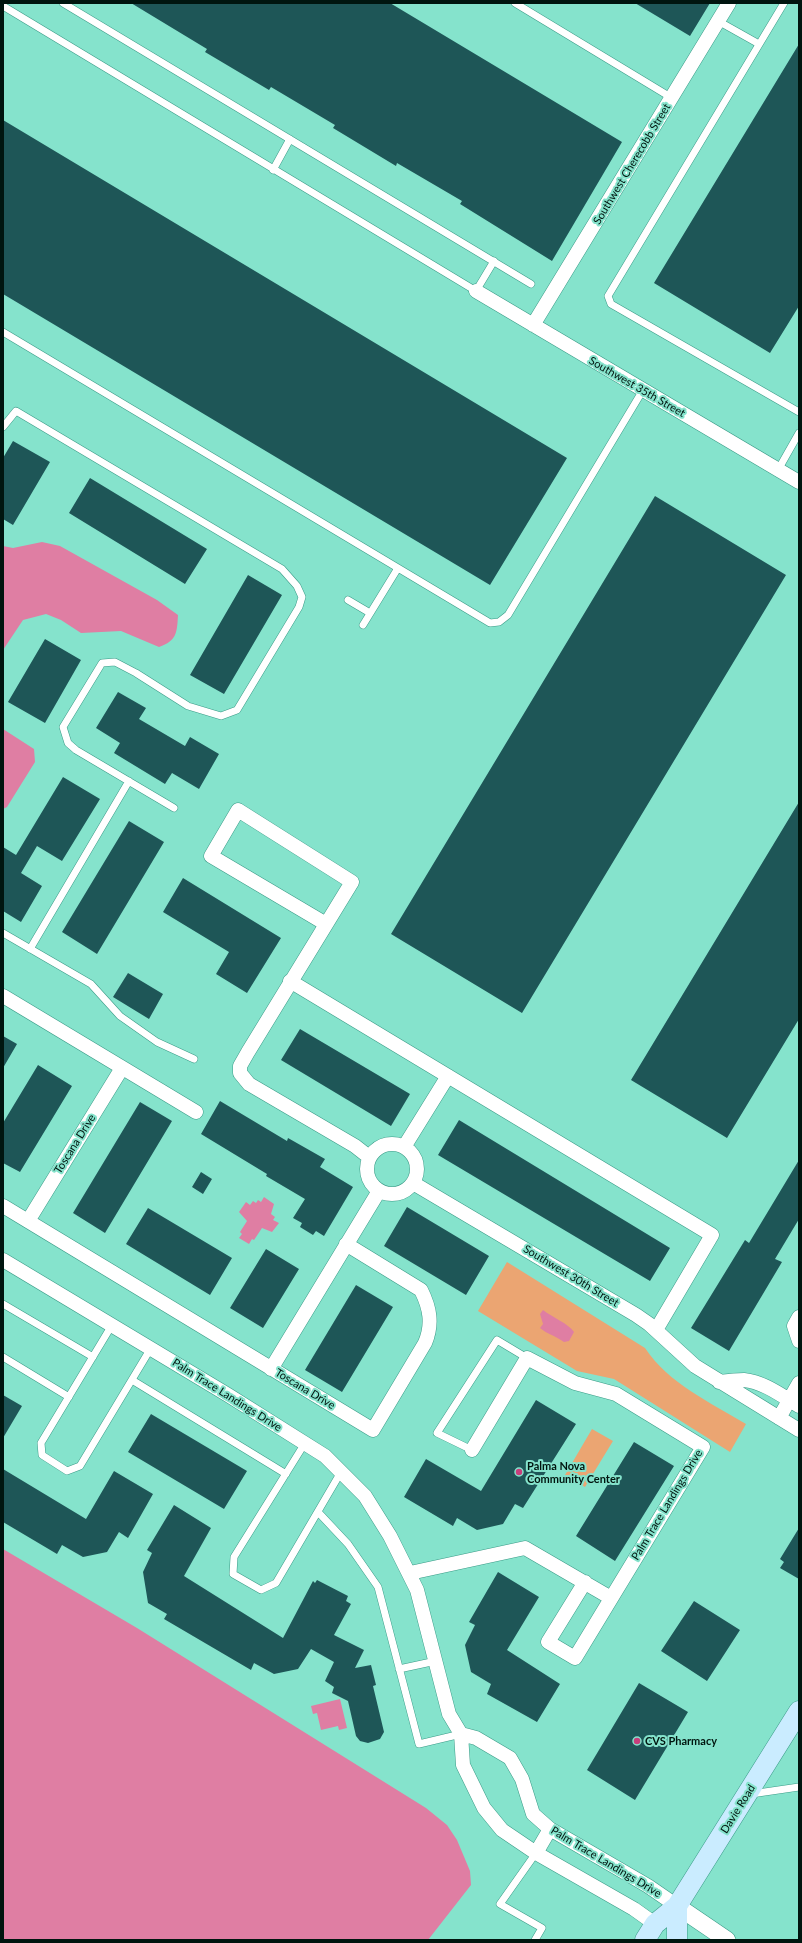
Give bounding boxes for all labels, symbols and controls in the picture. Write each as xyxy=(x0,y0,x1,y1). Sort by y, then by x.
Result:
street label: Southwest Cherecobb Street xyxy=(591,101,673,227)
street label: Southwest 35th Street xyxy=(587,354,687,420)
street label: Toscana Drive xyxy=(52,1112,98,1176)
street label: Southwest 30th Street xyxy=(521,1242,621,1310)
street label: Palm Trace Landings Drive xyxy=(170,1356,284,1434)
street label: Toscana Drive xyxy=(273,1366,337,1412)
street label: Palm Trace Landings Drive xyxy=(629,1447,705,1563)
place label: Palma Nova Community Center xyxy=(527,1459,620,1485)
marker: Palma Nova Community Center xyxy=(514,1467,524,1477)
place label: CVS Pharmacy xyxy=(645,1734,717,1748)
marker: CVS Pharmacy xyxy=(632,1736,642,1746)
street label: Davie Road xyxy=(718,1782,758,1836)
street label: Palm Trace Landings Drive xyxy=(548,1824,664,1900)

